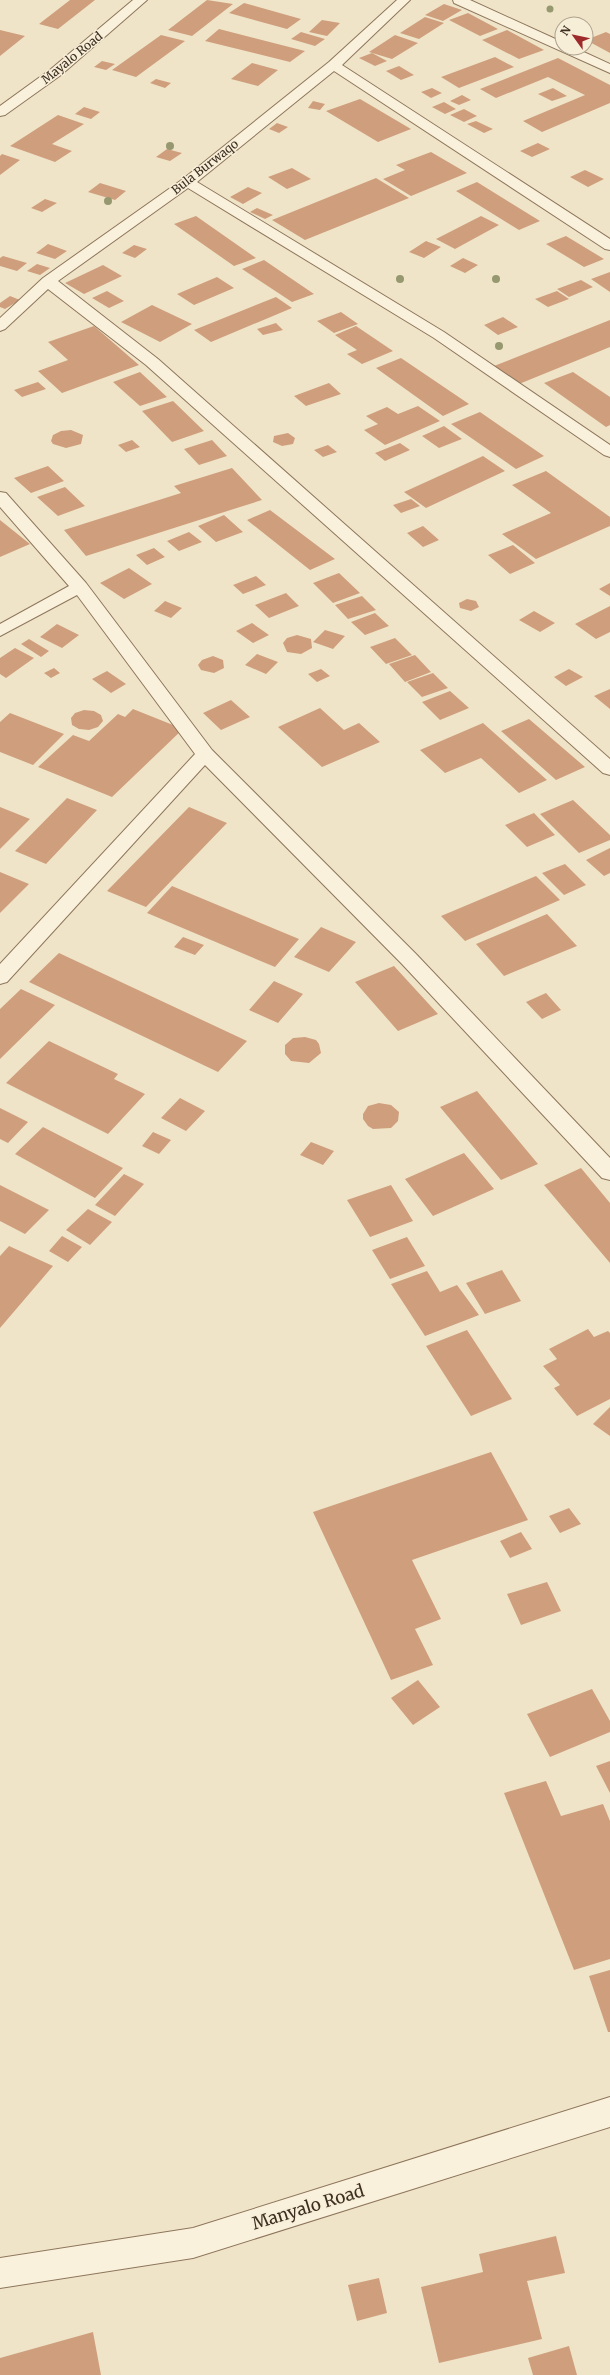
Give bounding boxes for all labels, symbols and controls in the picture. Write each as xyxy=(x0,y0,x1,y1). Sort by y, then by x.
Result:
north arrow xyxy=(554,16,594,56)
text: N xyxy=(557,23,574,38)
street label: Mayalo Road xyxy=(38,28,105,87)
street label: Bula Burwaqo xyxy=(168,136,241,197)
street label: Manyalo Road xyxy=(249,2179,367,2235)

